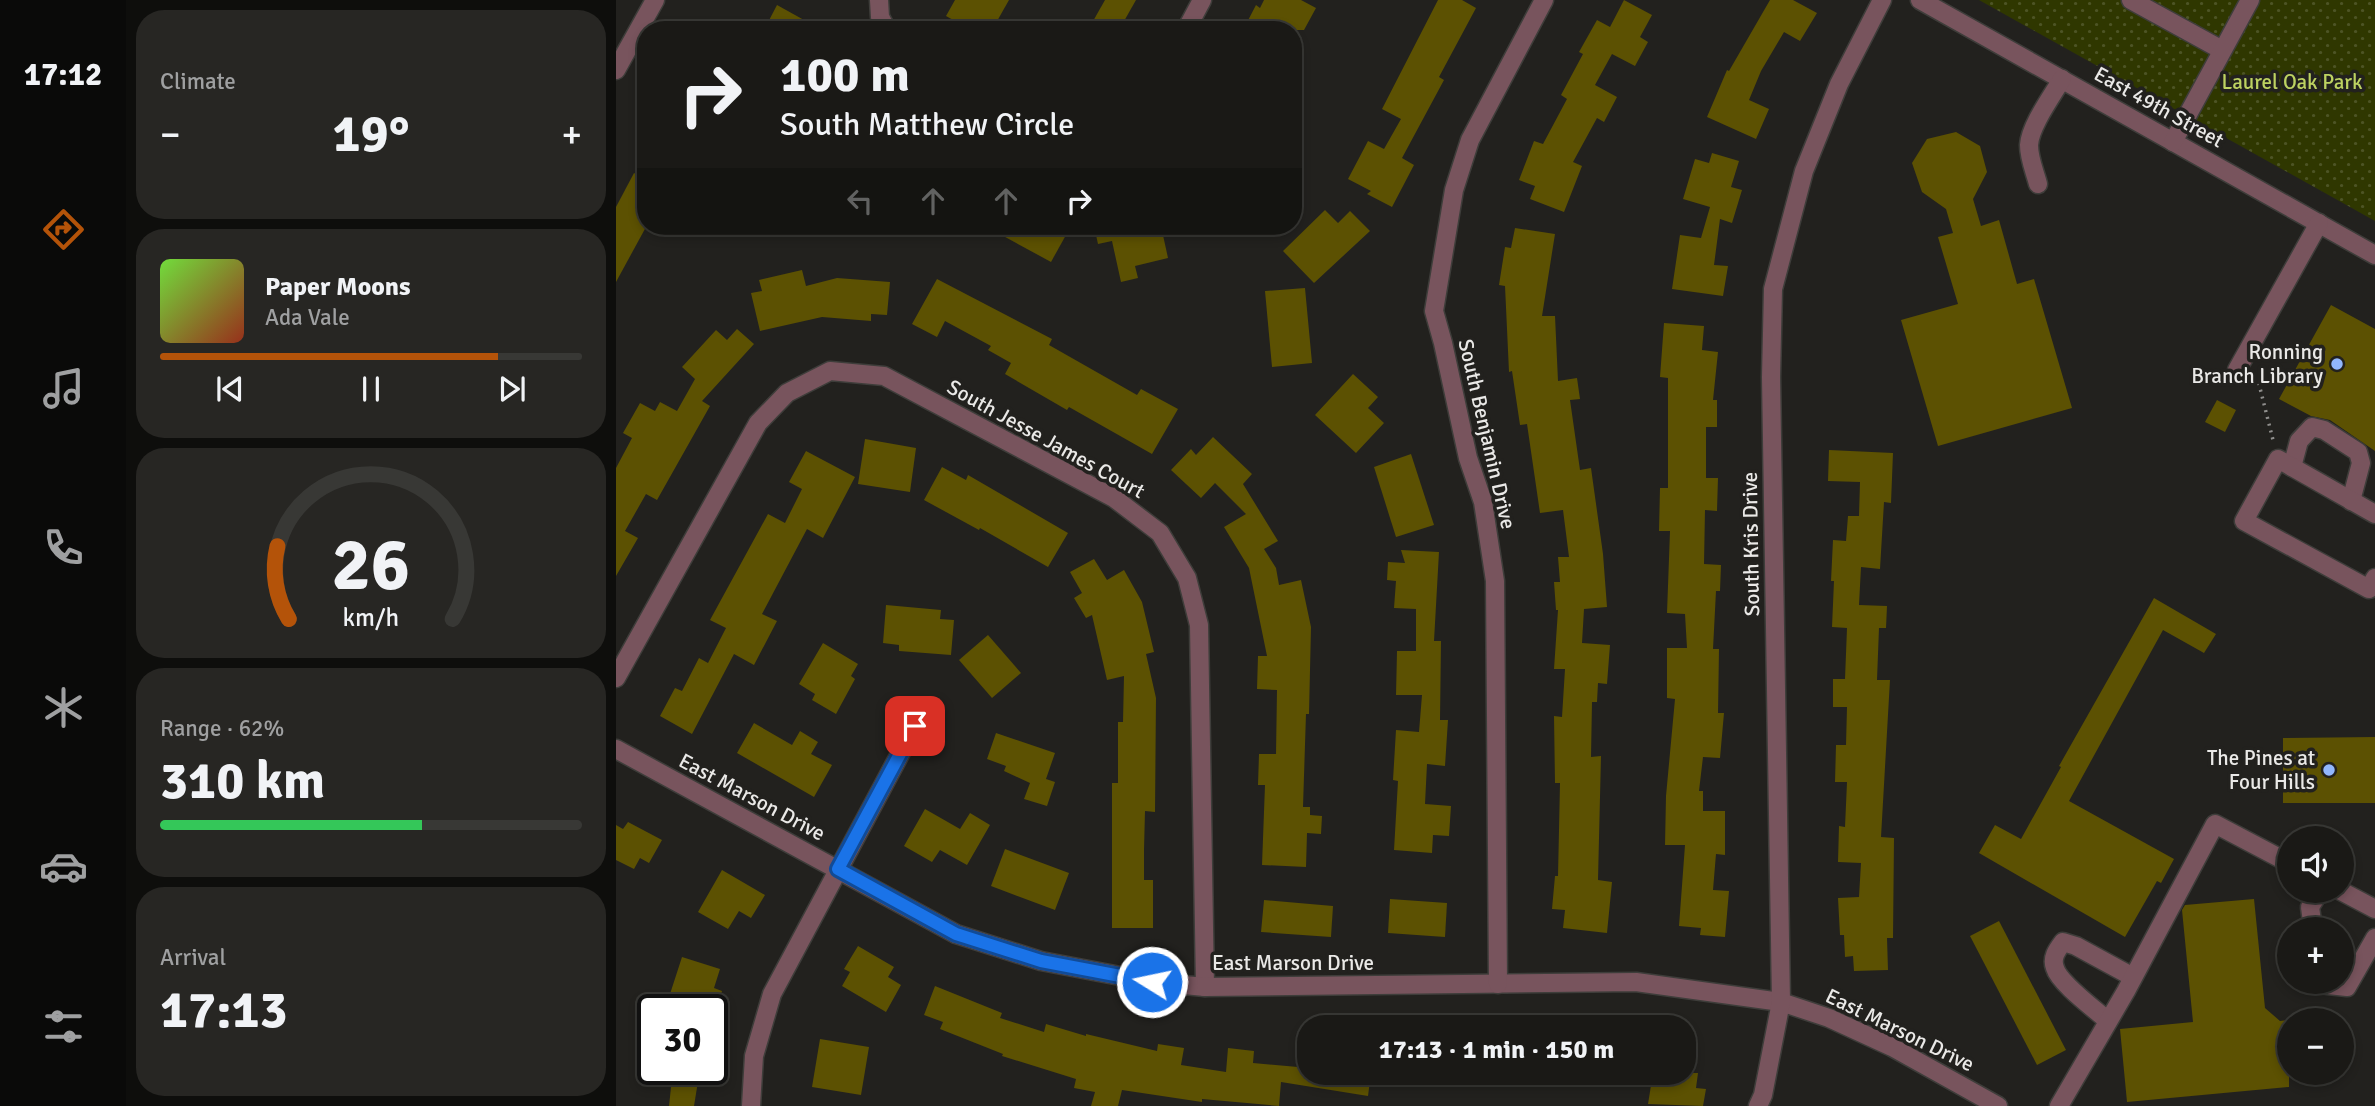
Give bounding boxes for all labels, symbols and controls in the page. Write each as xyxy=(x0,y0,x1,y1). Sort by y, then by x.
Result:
text: 100 m xyxy=(780,45,910,105)
icon: right xyxy=(665,49,756,140)
text: 17:12 xyxy=(24,55,102,94)
street label: East 49th Street xyxy=(2090,61,2228,153)
text: Climate xyxy=(160,67,236,96)
park label: Laurel Oak Park xyxy=(2221,69,2363,95)
text: 19° xyxy=(333,102,409,166)
text: South Matthew Circle xyxy=(780,105,1074,144)
text: − xyxy=(160,111,181,158)
text: + xyxy=(561,111,582,158)
icon: left xyxy=(841,182,879,220)
icon: ahead xyxy=(914,182,952,220)
icon: ahead xyxy=(987,182,1025,220)
icon: right xyxy=(1060,182,1098,220)
icon: directions xyxy=(39,205,88,254)
text: Paper Moons xyxy=(265,271,411,303)
text: Ada Vale xyxy=(265,303,350,332)
street label: South Benjamin Drive xyxy=(1453,337,1521,531)
place label: Ronning Branch Library xyxy=(2191,339,2323,389)
marker: Ronning Branch Library xyxy=(2329,356,2345,372)
icon: music xyxy=(39,364,88,413)
icon: previous xyxy=(211,370,249,408)
icon: pause xyxy=(352,370,390,408)
icon: next xyxy=(493,370,531,408)
street label: South Jesse James Court xyxy=(943,374,1149,504)
street label: South Kris Drive xyxy=(1737,472,1765,616)
text: 26 xyxy=(332,521,410,610)
icon: phone xyxy=(39,523,88,572)
text: km/h xyxy=(343,602,399,633)
icon: climate xyxy=(39,683,88,732)
pin xyxy=(885,696,945,756)
icon: arrive xyxy=(896,707,934,745)
text: Range · 62% xyxy=(160,714,284,743)
place label: The Pines at Four Hills xyxy=(2207,745,2315,795)
street label: East Marson Drive xyxy=(674,747,830,847)
text: 310 km xyxy=(160,749,325,813)
marker: The Pines at Four Hills xyxy=(2321,762,2337,778)
map controls xyxy=(2277,826,2354,1085)
button: sound xyxy=(2277,826,2354,903)
icon: car xyxy=(39,842,88,891)
button: + xyxy=(2277,917,2354,994)
text: Arrival xyxy=(160,943,226,972)
position arrow xyxy=(1115,945,1189,1019)
street label: East Marson Drive xyxy=(1212,950,1374,976)
text: 17:13 xyxy=(160,978,288,1042)
street label: East Marson Drive xyxy=(1821,983,1979,1077)
speed limit sign: 30 xyxy=(637,994,728,1085)
icon: filters xyxy=(39,1002,88,1051)
button: − xyxy=(2277,1008,2354,1085)
text: 17:13 · 1 min · 150 m xyxy=(1379,1034,1614,1066)

